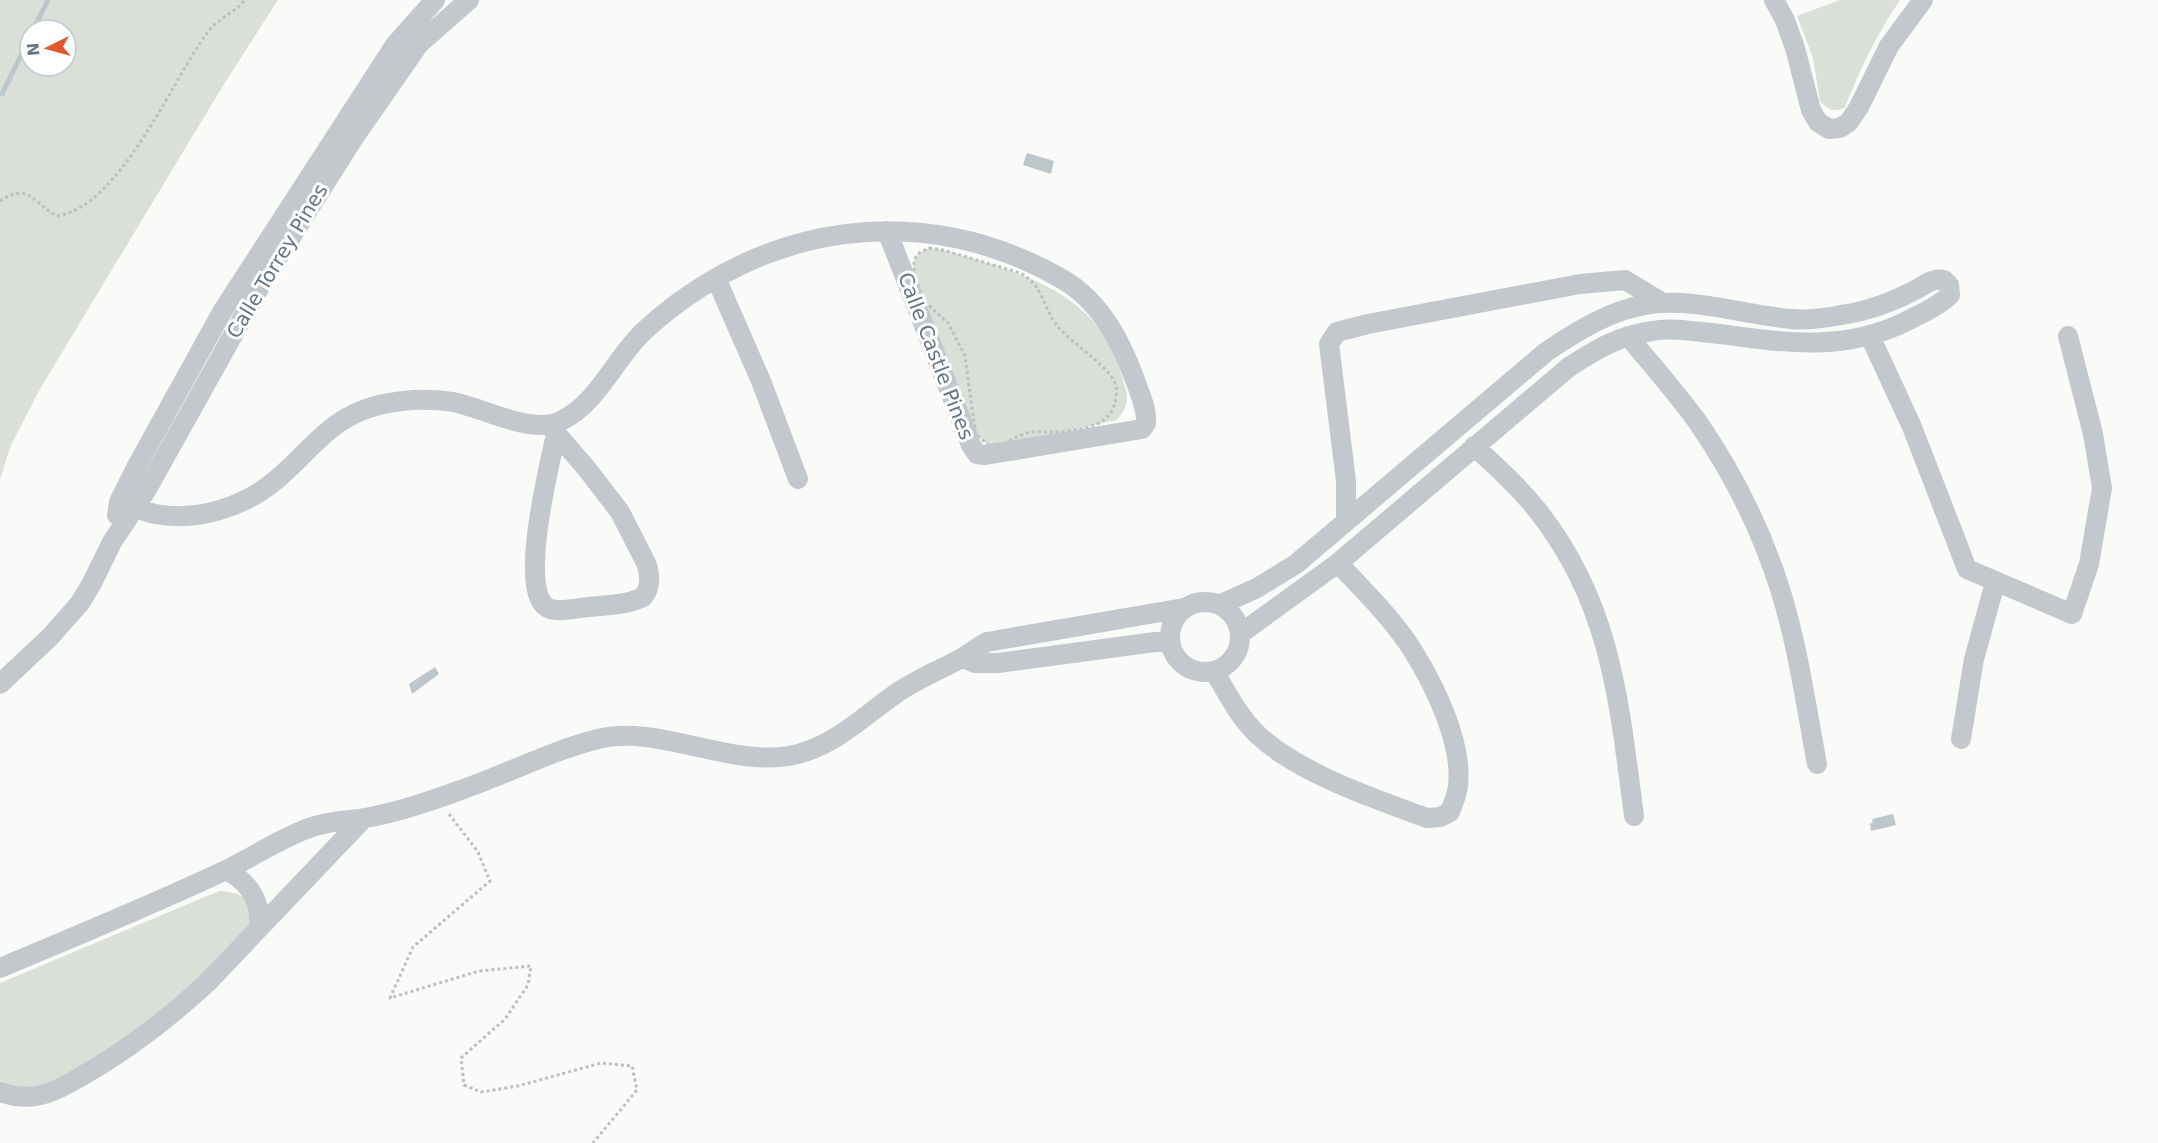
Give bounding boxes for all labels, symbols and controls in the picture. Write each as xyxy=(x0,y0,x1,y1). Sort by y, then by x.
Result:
north arrow xyxy=(18,18,78,78)
text: N xyxy=(24,42,44,57)
street label: Calle Torrey Pines xyxy=(221,179,333,343)
street label: Calle Castle Pines xyxy=(893,269,979,443)

